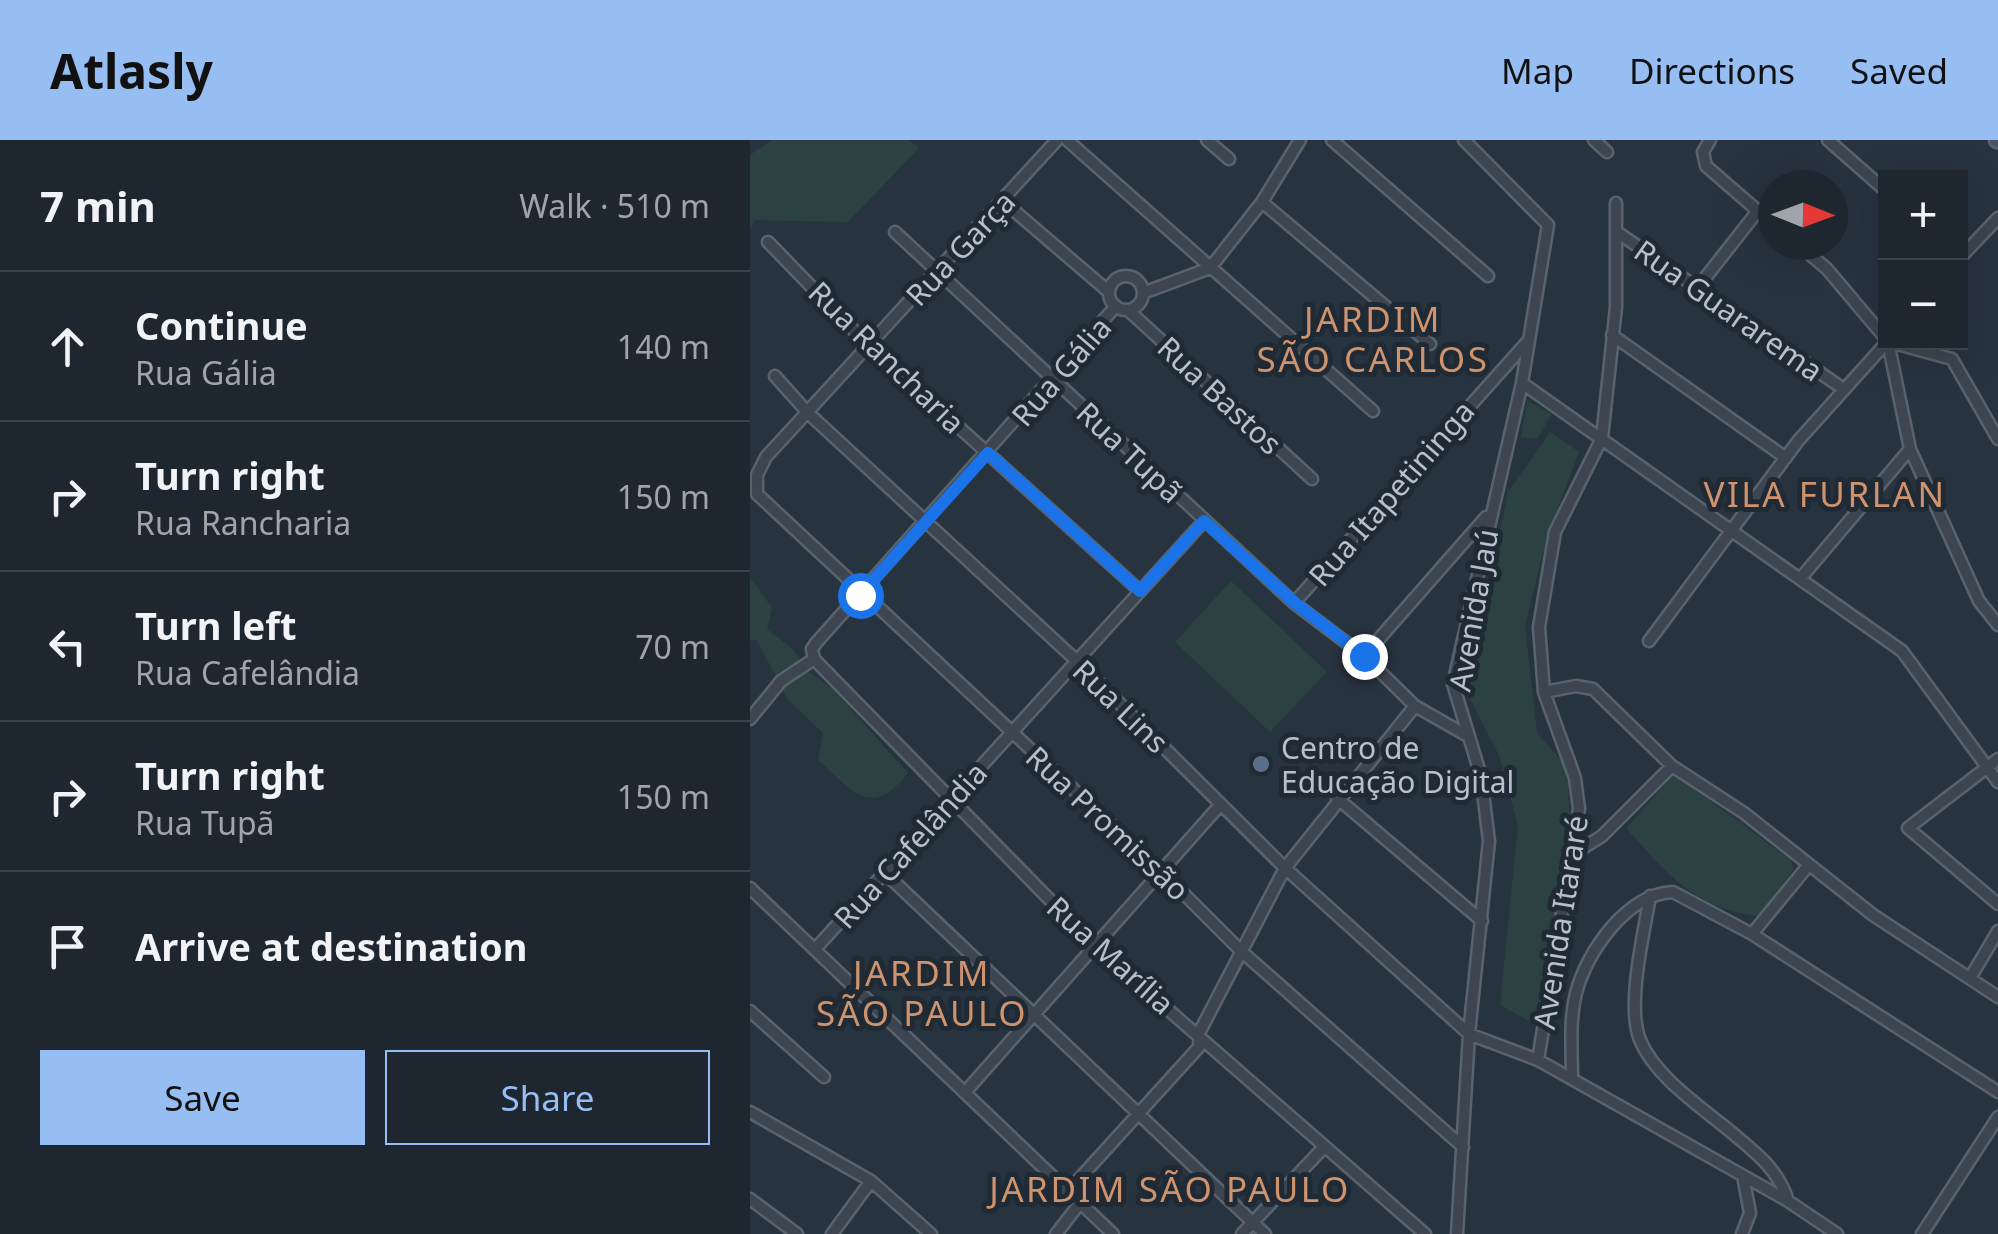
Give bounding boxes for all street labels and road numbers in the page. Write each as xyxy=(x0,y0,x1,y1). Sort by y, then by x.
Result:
street label: Rua Garça xyxy=(896,182,1024,314)
street label: Rua Guararema xyxy=(1627,230,1831,390)
street label: Rua Rancharia xyxy=(800,272,974,442)
street label: Rua Gália xyxy=(1002,307,1120,435)
street label: Rua Bastos xyxy=(1149,327,1291,463)
street label: Rua Itapetininga xyxy=(1299,391,1483,595)
street label: Rua Tupã xyxy=(1068,392,1192,512)
street label: Avenida Jaú xyxy=(1439,526,1507,694)
street label: Rua Lins xyxy=(1064,650,1178,762)
street label: Rua Promissão xyxy=(1017,737,1199,909)
street label: Rua Cafelândia xyxy=(824,753,996,937)
street label: Avenida Itararé xyxy=(1523,812,1597,1032)
street label: Rua Marília xyxy=(1038,887,1184,1023)

